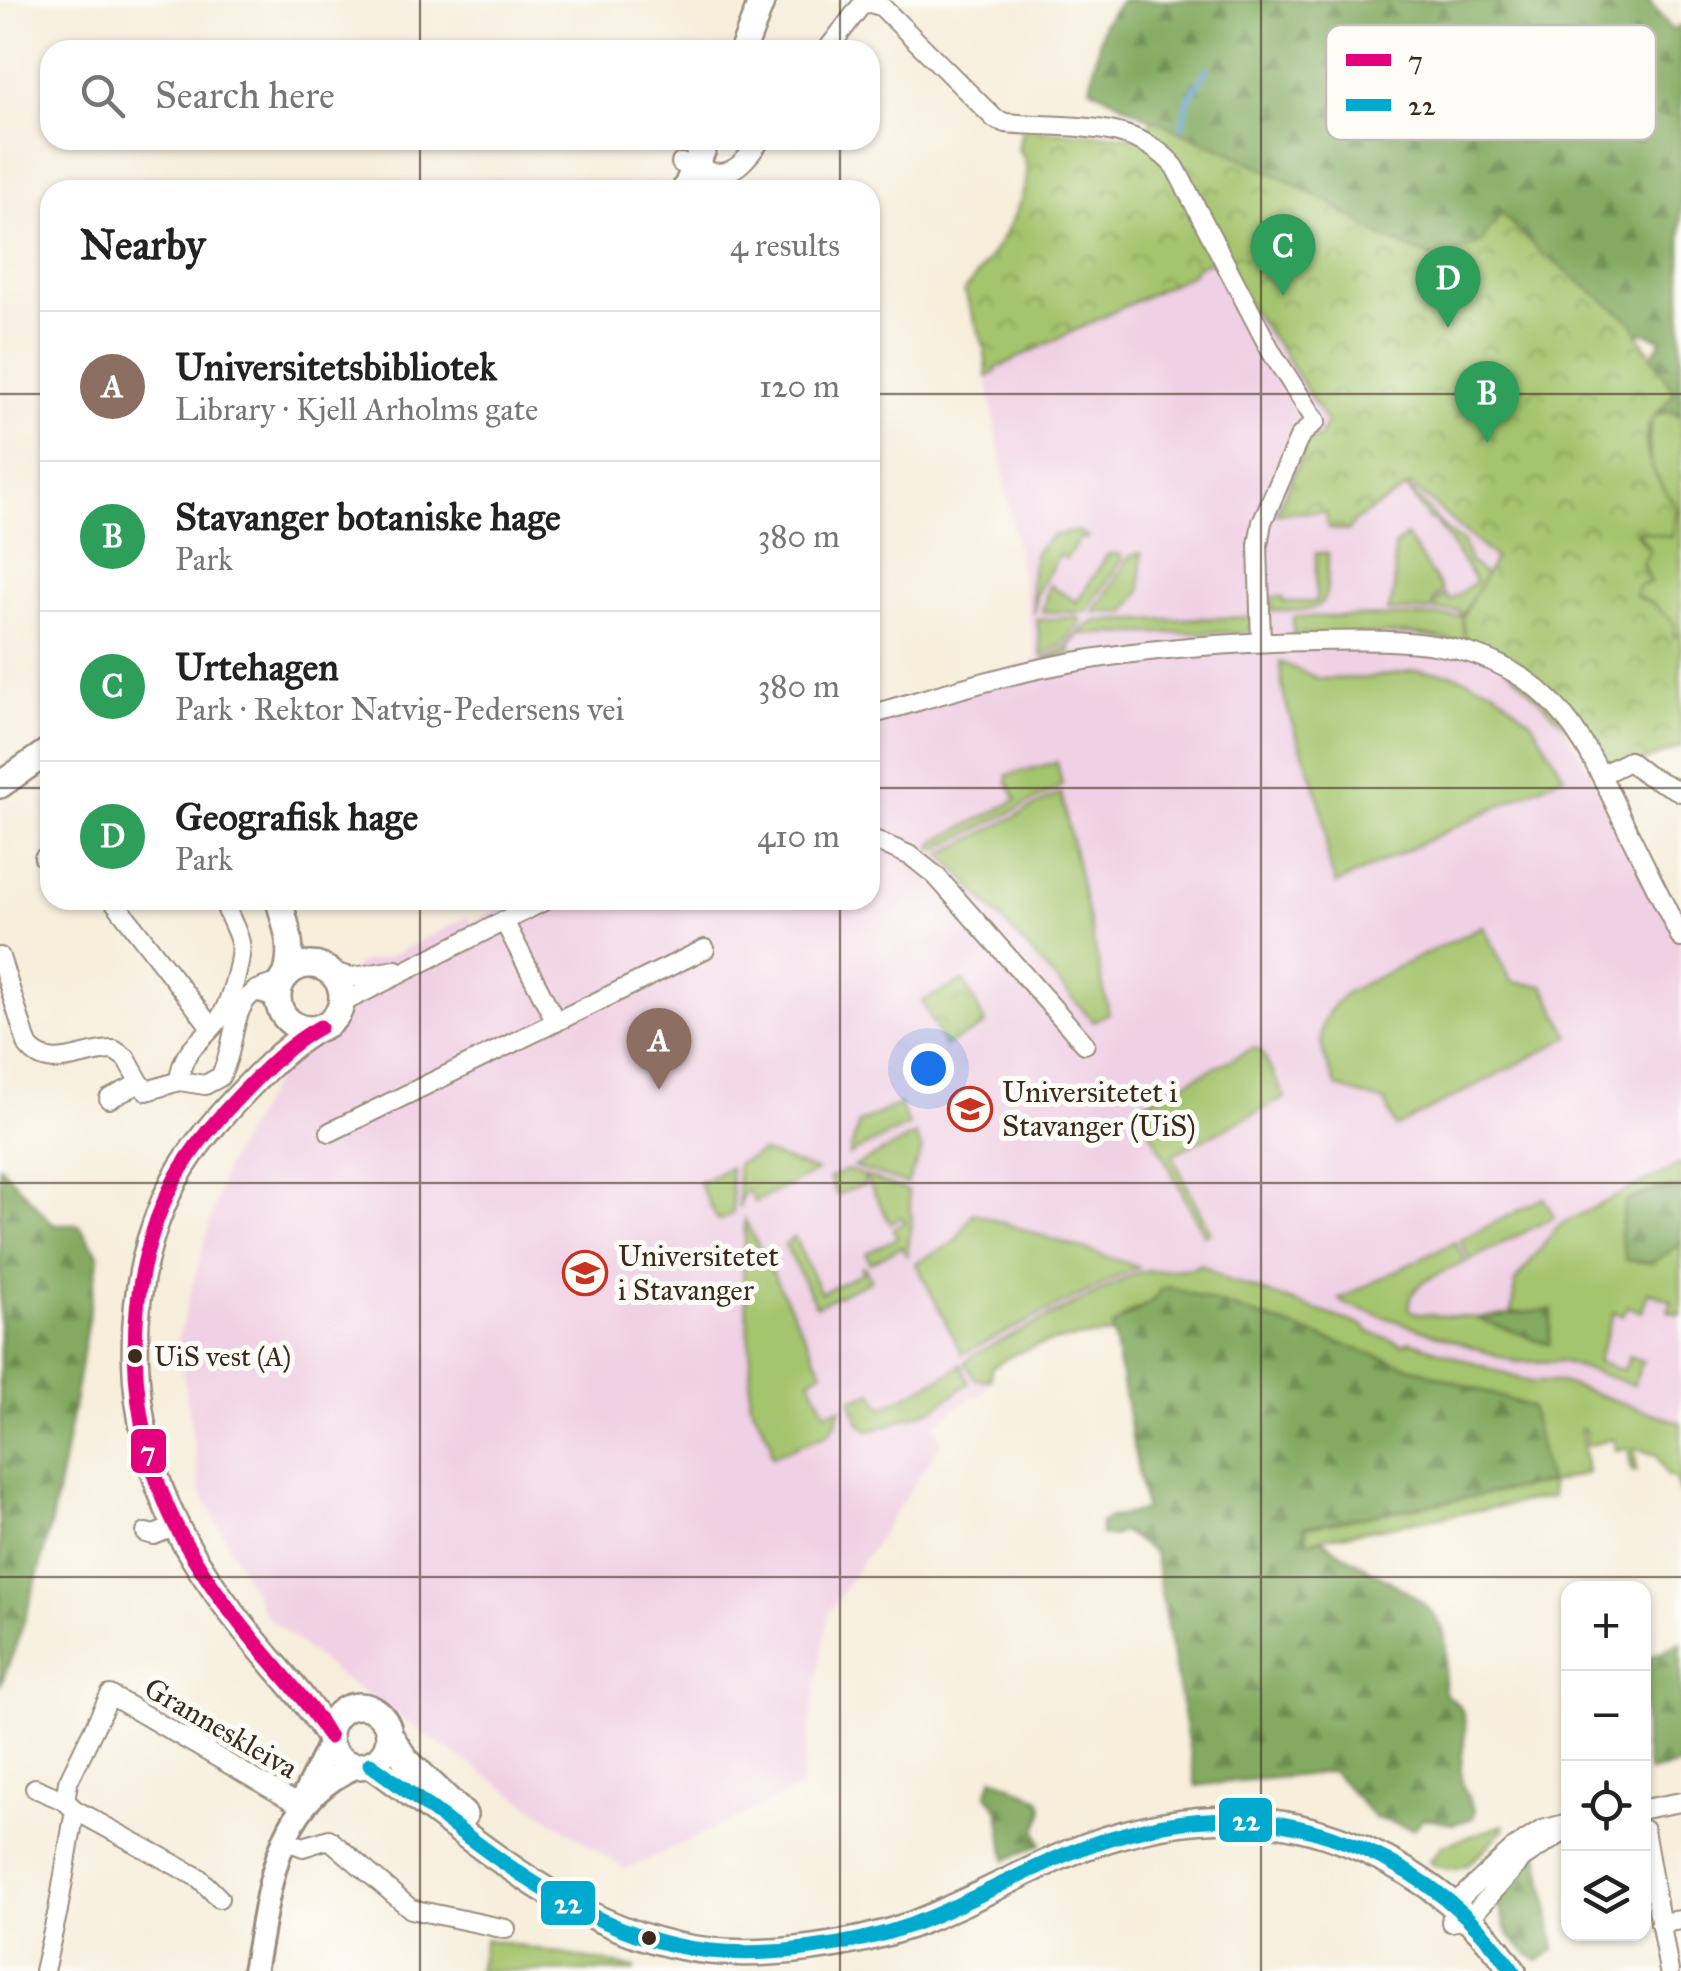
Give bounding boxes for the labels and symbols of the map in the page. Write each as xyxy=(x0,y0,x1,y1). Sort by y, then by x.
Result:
legend xyxy=(1326,25,1656,140)
text: 7 xyxy=(1408,43,1423,78)
text: 22 xyxy=(1408,88,1436,123)
pin: C xyxy=(1250,214,1316,296)
pin: D xyxy=(1416,245,1480,328)
pin: B xyxy=(1454,360,1520,443)
pin: A xyxy=(626,1008,692,1090)
your location xyxy=(903,1043,954,1094)
place label: Universitetet i Stavanger (UiS) xyxy=(1002,1074,1196,1145)
school or university icon: Universitetet i Stavanger (UiS) xyxy=(947,1086,993,1132)
place label: Universitetet i Stavanger xyxy=(618,1238,779,1308)
school or university icon: Universitetet i Stavanger xyxy=(562,1250,608,1296)
place label: UiS vest (A) xyxy=(154,1339,291,1374)
marker: UiS vest (A) xyxy=(125,1346,145,1366)
line badge: 7 xyxy=(129,1427,168,1475)
text: 7 xyxy=(141,1434,156,1469)
street label: Granneskleiva xyxy=(138,1670,304,1787)
line badge: 22 xyxy=(1217,1796,1274,1844)
text: 22 xyxy=(1232,1803,1261,1838)
line badge: 22 xyxy=(539,1879,597,1927)
text: 22 xyxy=(554,1886,583,1921)
unlabelled marker xyxy=(639,1928,659,1948)

